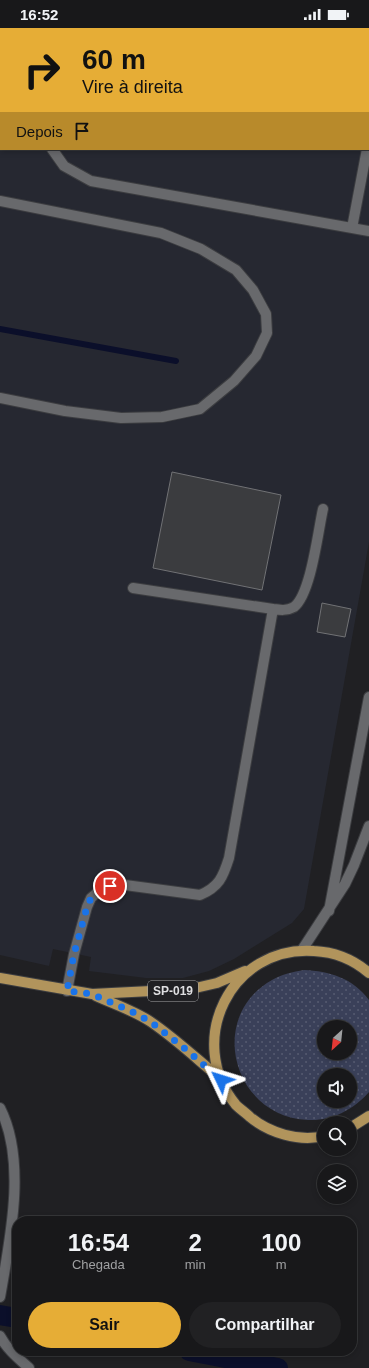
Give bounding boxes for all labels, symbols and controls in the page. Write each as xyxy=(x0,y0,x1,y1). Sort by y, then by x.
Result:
text: 16:52 xyxy=(20,6,58,23)
icon: right xyxy=(16,44,68,96)
text: 60 m xyxy=(82,44,146,75)
text: Vire à direita xyxy=(82,77,183,97)
icon: arrive xyxy=(71,120,93,142)
text: Depois xyxy=(16,123,63,140)
pin xyxy=(93,869,127,903)
icon: arrive xyxy=(99,875,121,897)
road number: SP-019 xyxy=(148,981,198,1001)
north arrow xyxy=(317,1020,357,1060)
map controls xyxy=(317,1020,357,1204)
position arrow xyxy=(200,1059,242,1101)
button: sound xyxy=(317,1068,357,1108)
button: search xyxy=(317,1116,357,1156)
button: layers xyxy=(317,1164,357,1204)
text: 16:54 xyxy=(68,1229,129,1256)
text: 2 xyxy=(188,1229,202,1256)
text: 100 xyxy=(261,1229,301,1256)
text: Chegada xyxy=(72,1257,125,1272)
text: min xyxy=(185,1257,206,1272)
text: m xyxy=(276,1257,287,1272)
button: Sair xyxy=(28,1302,181,1348)
button: Compartilhar xyxy=(189,1302,341,1348)

